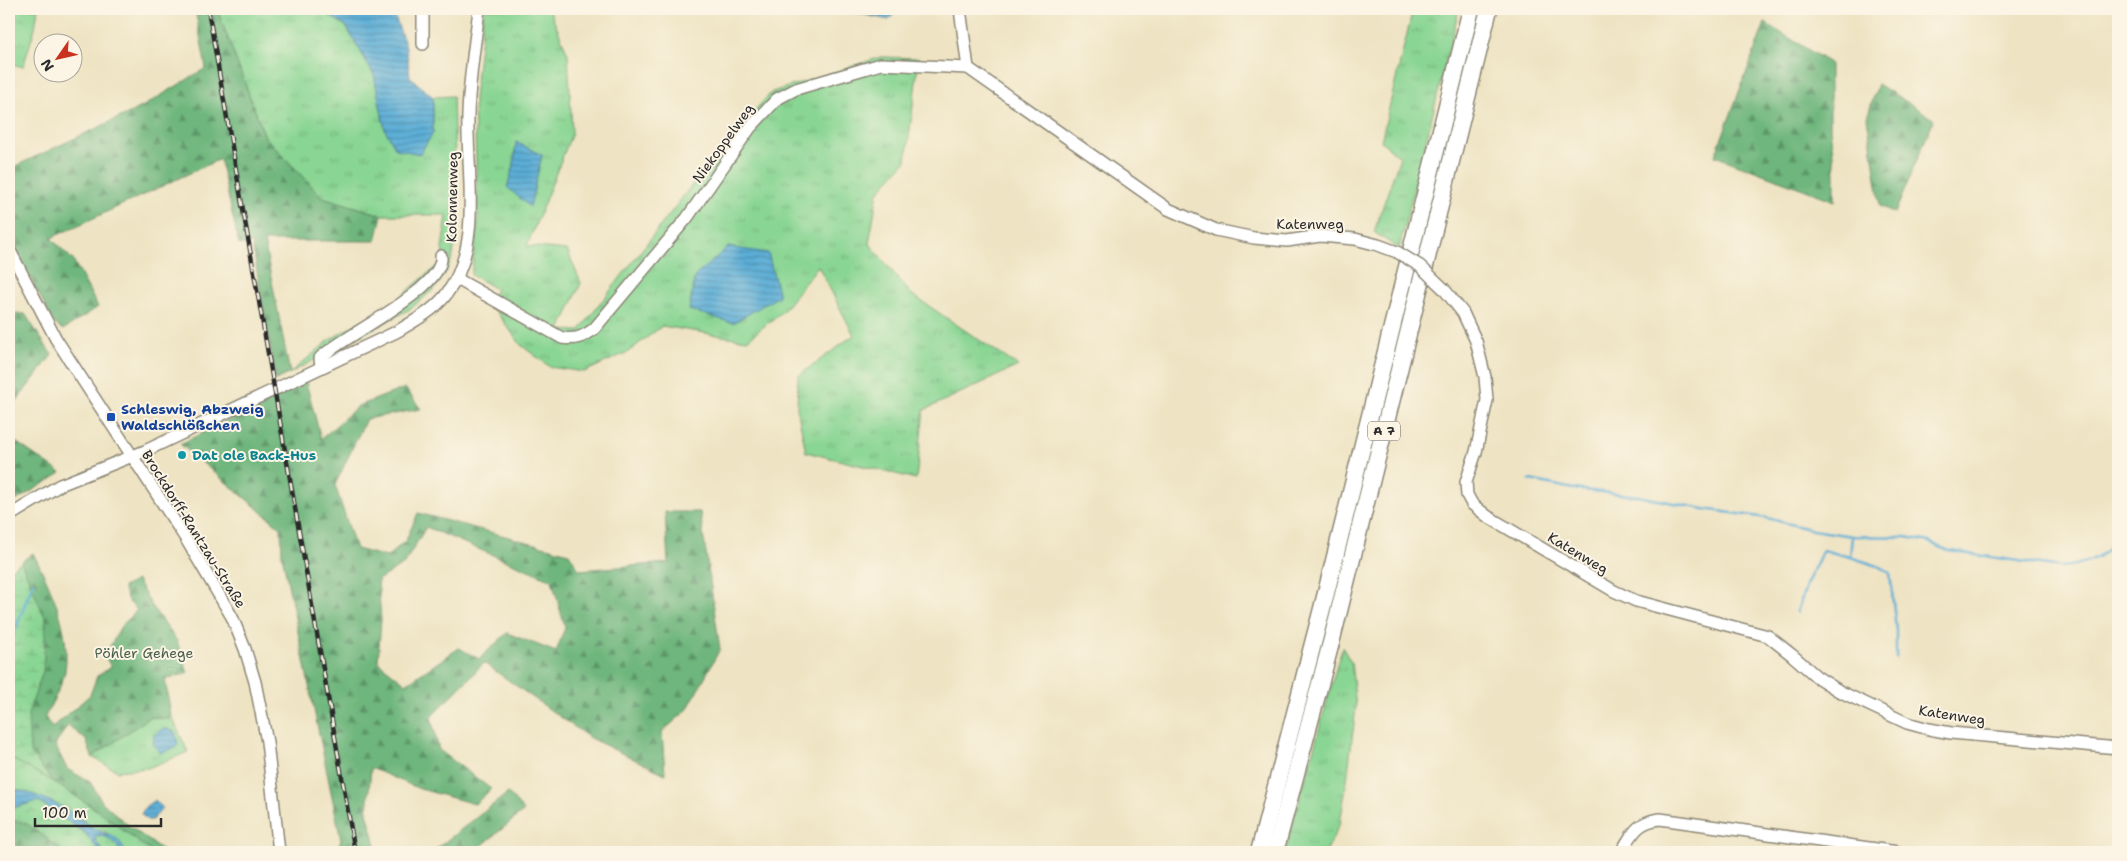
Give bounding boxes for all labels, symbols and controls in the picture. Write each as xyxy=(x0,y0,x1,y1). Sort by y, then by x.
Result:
north arrow xyxy=(32,32,82,82)
text: N xyxy=(37,56,58,75)
street label: Niekoppelweg xyxy=(688,100,758,186)
street label: Kolonnenweg xyxy=(442,151,462,243)
street label: Katenweg xyxy=(1276,215,1344,233)
place label: Schleswig, Abzweig Waldschlößchen xyxy=(121,400,263,434)
marker: Schleswig, Abzweig Waldschlößchen xyxy=(105,411,117,423)
road number: A 7 xyxy=(1368,422,1400,441)
place label: Dat ole Back-Hus xyxy=(192,446,316,464)
street label: Brockdorff-Rantzau-Straße xyxy=(138,447,250,611)
marker: Dat ole Back-Hus xyxy=(176,449,188,461)
street label: Katenweg xyxy=(1544,528,1612,578)
park label: Pöhler Gehege xyxy=(94,644,194,662)
street label: Katenweg xyxy=(1917,701,1987,729)
scale bar xyxy=(35,796,161,828)
text: 100 m xyxy=(42,803,87,823)

